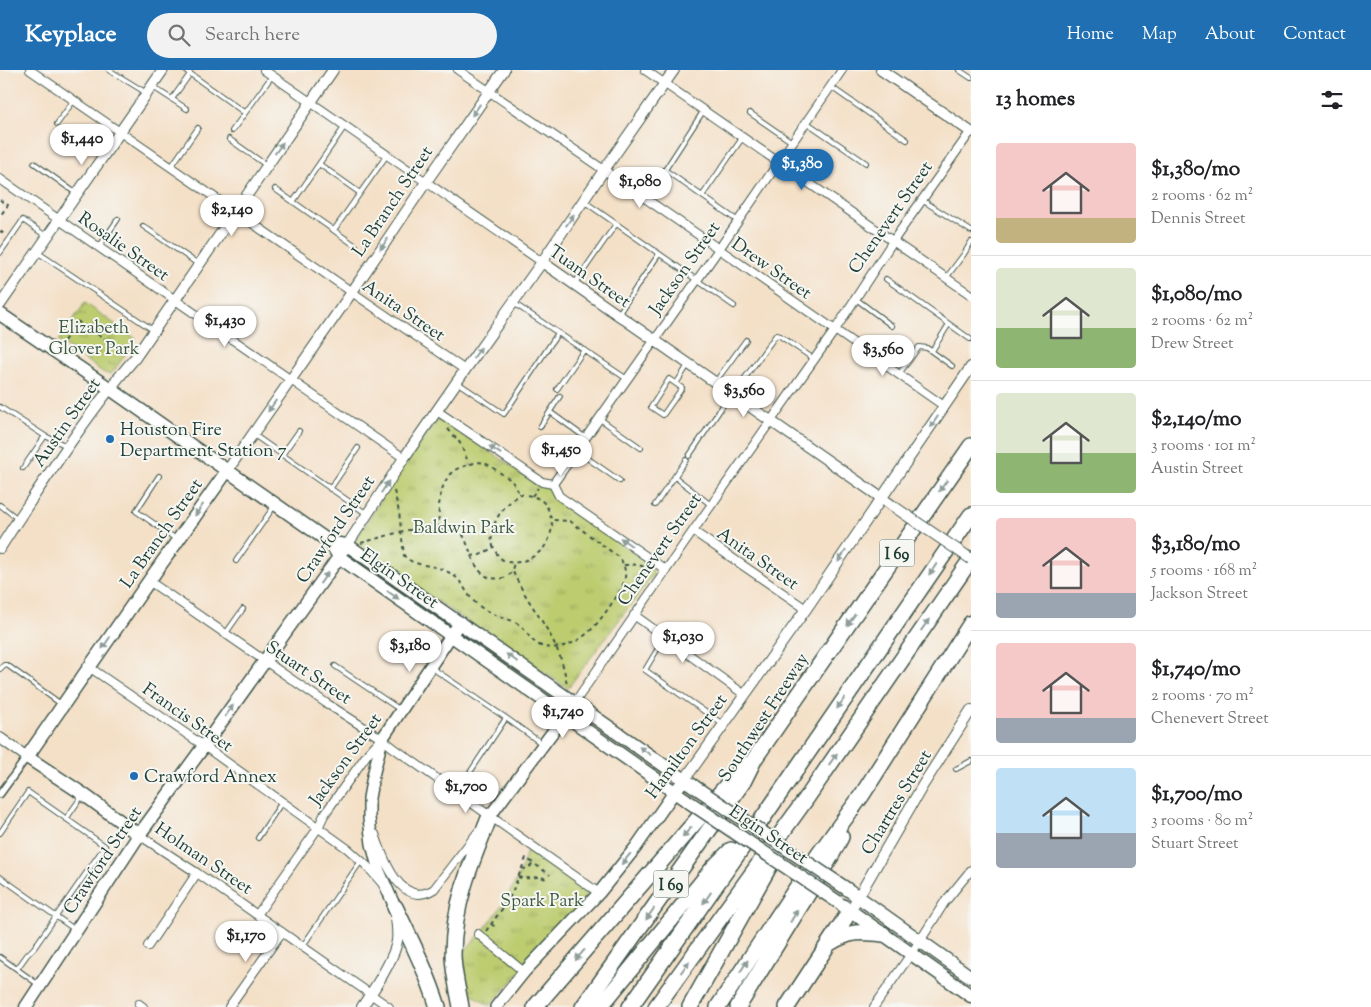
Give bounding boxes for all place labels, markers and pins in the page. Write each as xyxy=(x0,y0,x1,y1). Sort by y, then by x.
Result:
pin: $1,440 xyxy=(41,124,123,166)
pin: $1,380 xyxy=(761,148,843,191)
pin: $1,080 xyxy=(599,166,681,209)
pin: $2,140 xyxy=(191,194,273,237)
pin: $1,430 xyxy=(184,306,266,348)
pin: $3,560 xyxy=(842,334,924,377)
pin: $3,560 xyxy=(703,376,785,418)
place label: Houston Fire Department Station 7 xyxy=(120,418,286,465)
marker: Houston Fire Department Station 7 xyxy=(104,433,116,445)
pin: $1,450 xyxy=(520,434,602,477)
pin: $1,030 xyxy=(642,622,724,664)
pin: $3,180 xyxy=(369,630,451,673)
pin: $1,740 xyxy=(522,696,604,739)
place label: Crawford Annex xyxy=(144,765,277,791)
marker: Crawford Annex xyxy=(128,770,140,782)
pin: $1,700 xyxy=(425,772,507,814)
pin: $1,170 xyxy=(205,920,287,963)

